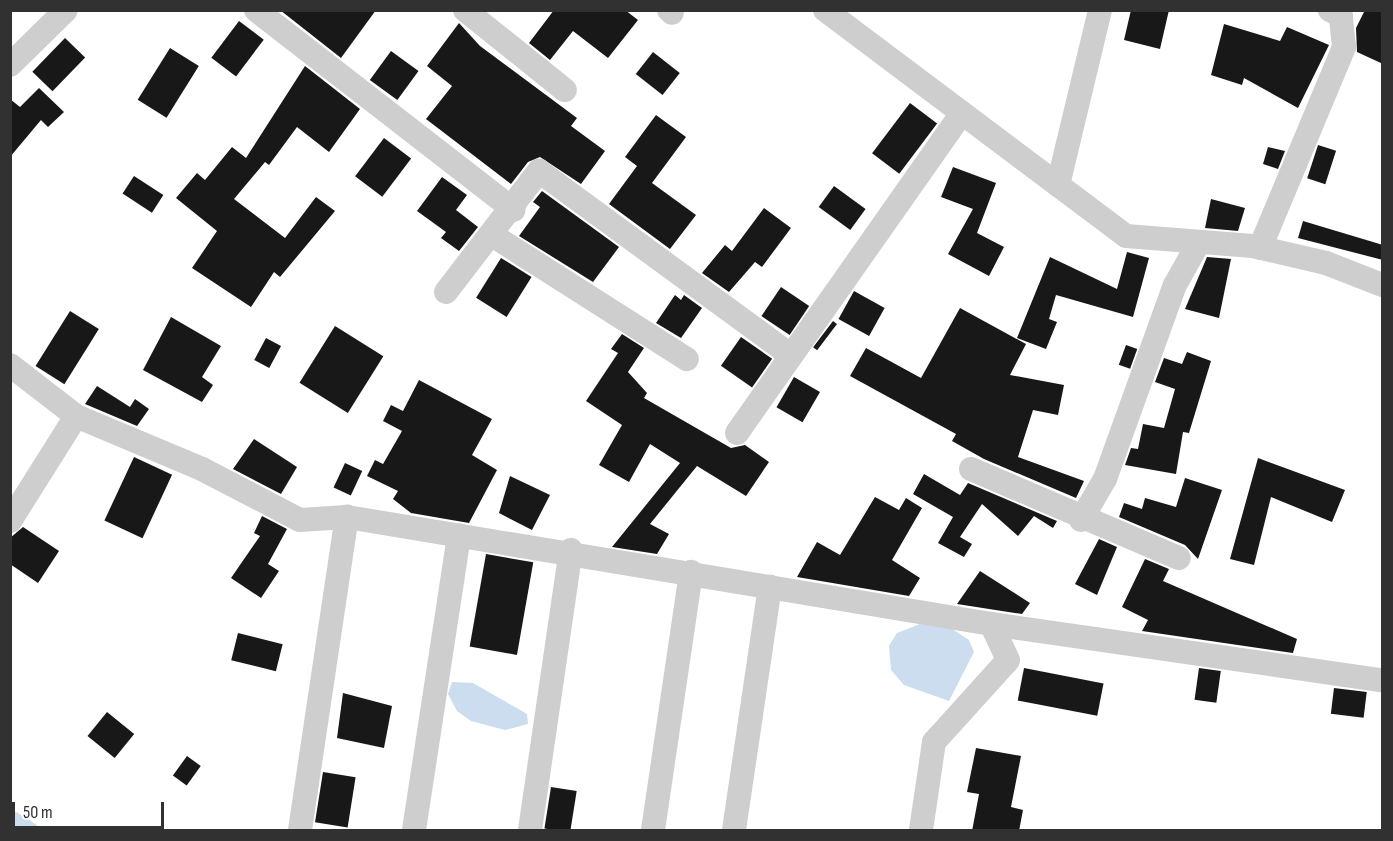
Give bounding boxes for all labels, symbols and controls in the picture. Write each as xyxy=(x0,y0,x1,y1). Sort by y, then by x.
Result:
scale bar xyxy=(15,790,166,828)
text: 50 m xyxy=(23,802,53,823)

